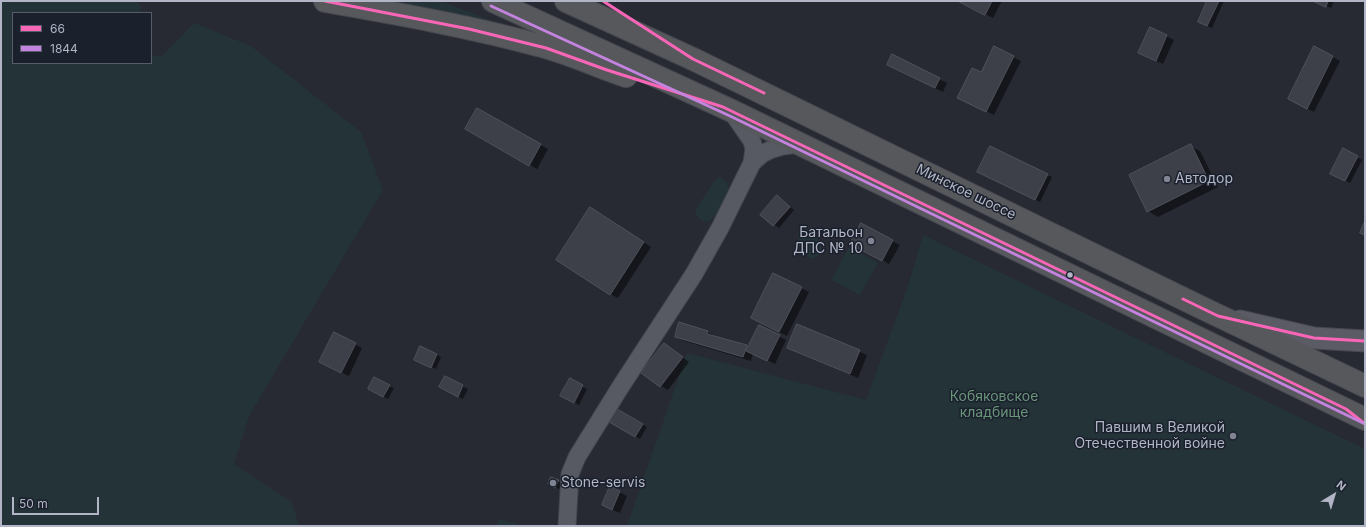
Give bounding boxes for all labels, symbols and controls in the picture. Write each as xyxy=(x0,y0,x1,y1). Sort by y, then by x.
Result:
legend xyxy=(12,12,152,64)
text: 66 xyxy=(50,21,65,36)
text: 1844 xyxy=(50,41,78,56)
street label: Минское шоссе xyxy=(913,161,1019,223)
place label: Автодор xyxy=(1175,171,1233,187)
marker: Автодор xyxy=(1162,174,1172,184)
place label: Батальон ДПС № 10 xyxy=(793,225,863,258)
marker: Батальон ДПС № 10 xyxy=(866,236,876,246)
unlabelled marker xyxy=(1065,270,1075,280)
park label: Кобяковское кладбище xyxy=(950,389,1038,422)
place label: Павшим в Великой Отечественной войне xyxy=(1074,420,1225,452)
marker: Павшим в Великой Отечественной войне xyxy=(1228,431,1238,441)
place label: Stone-servis xyxy=(561,475,645,491)
north arrow xyxy=(1314,475,1354,515)
text: N xyxy=(1334,477,1349,494)
marker: Stone-servis xyxy=(548,478,558,488)
scale bar xyxy=(14,489,101,515)
text: 50 m xyxy=(19,496,48,511)

